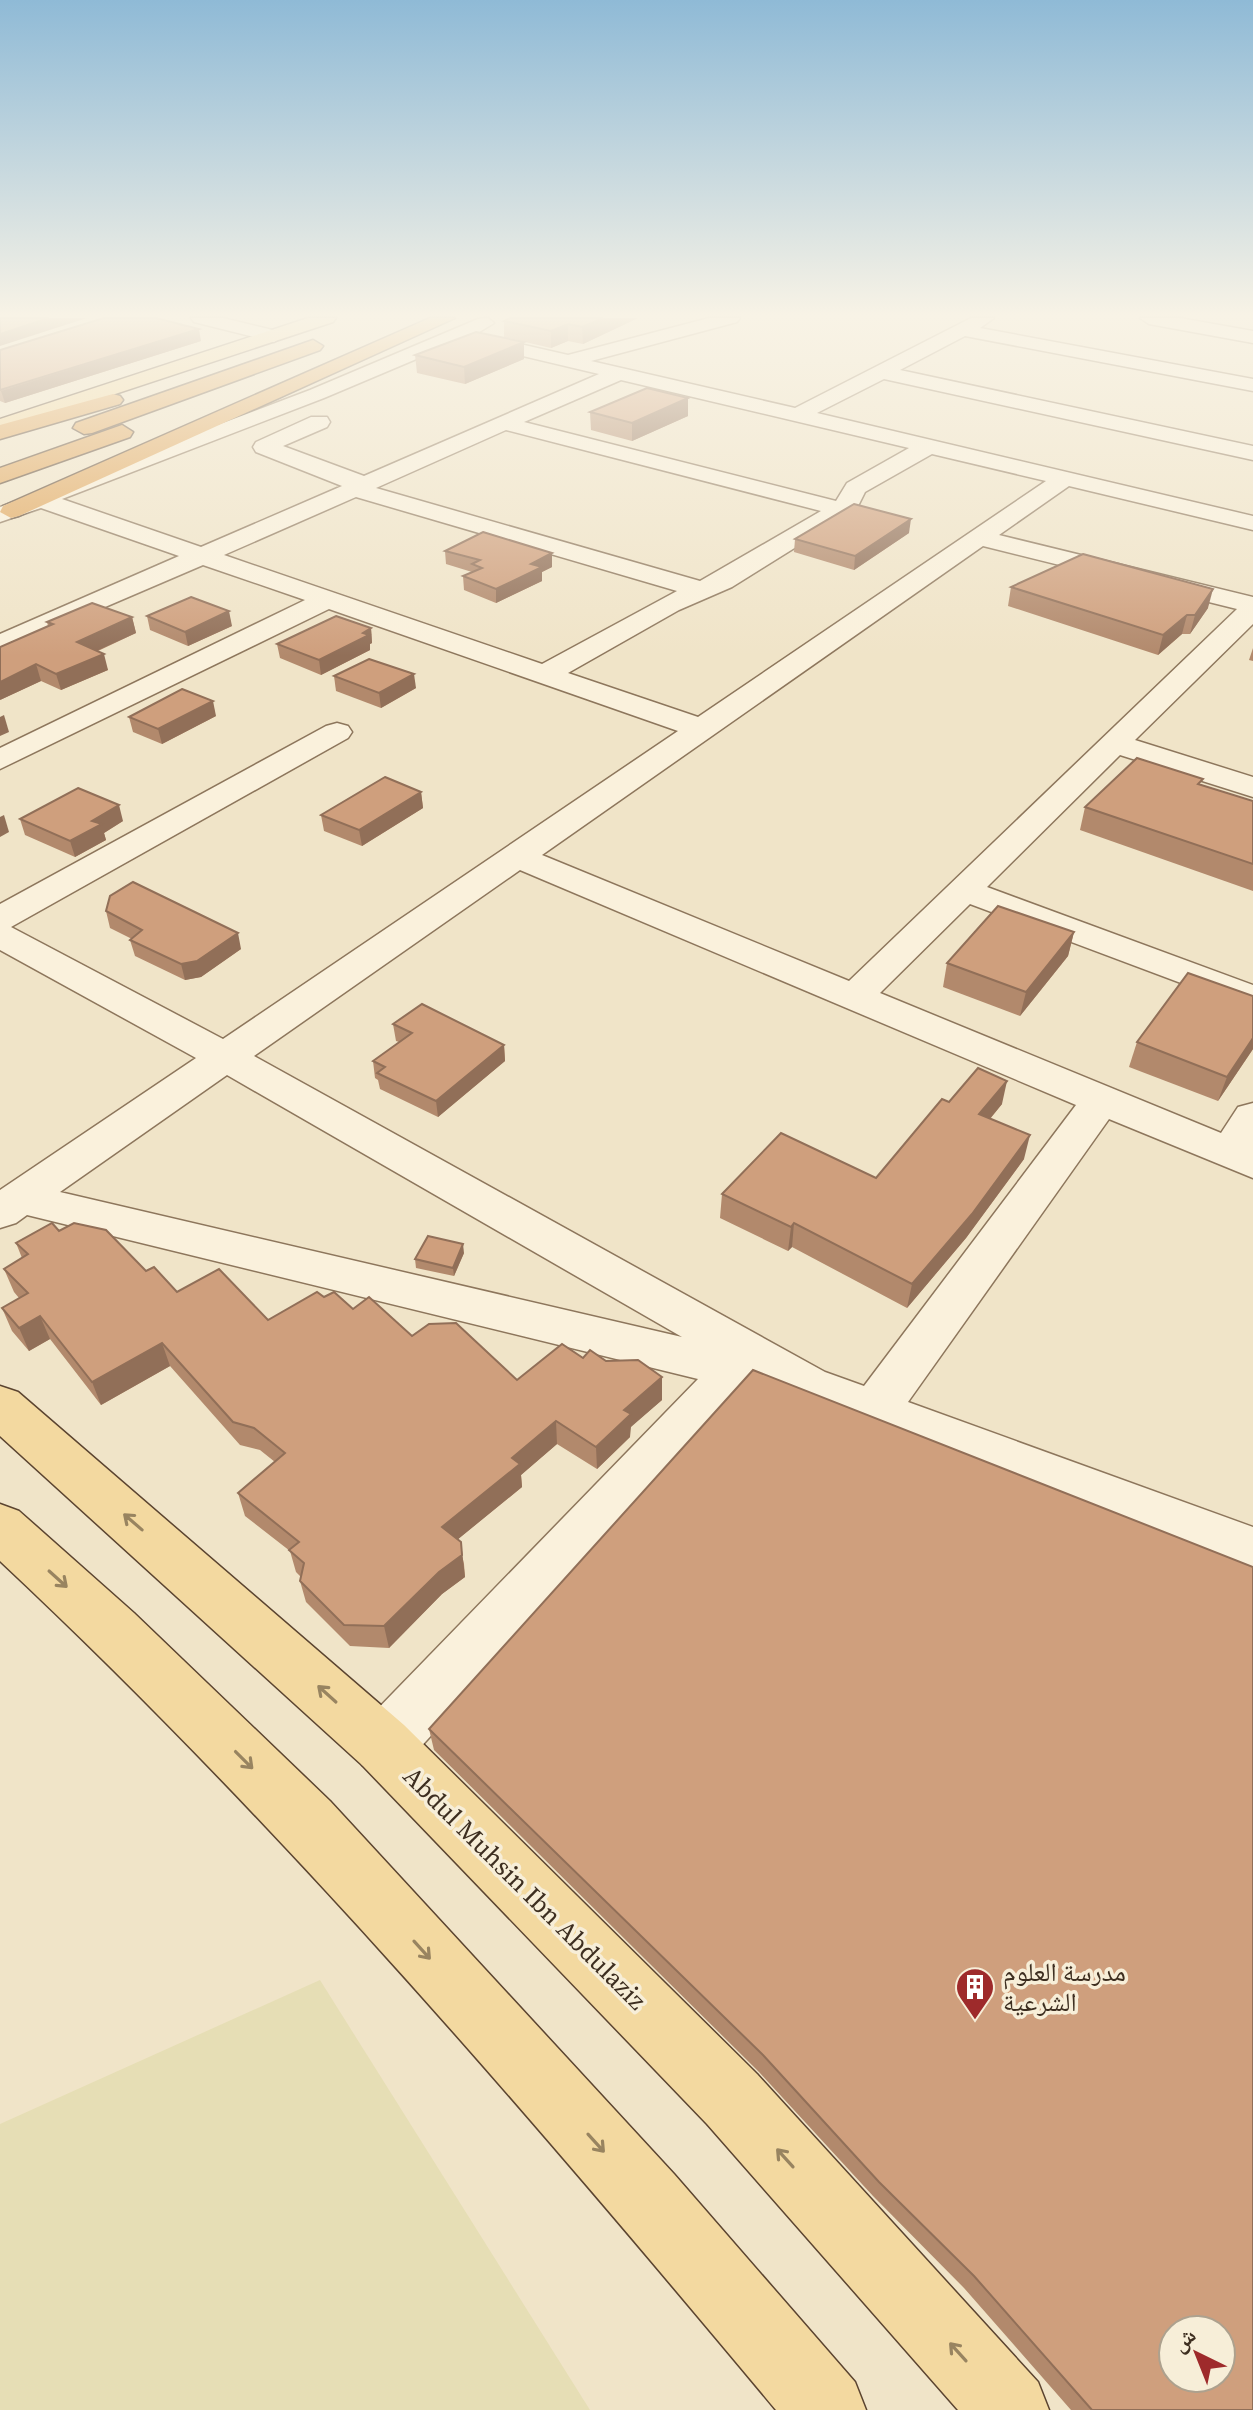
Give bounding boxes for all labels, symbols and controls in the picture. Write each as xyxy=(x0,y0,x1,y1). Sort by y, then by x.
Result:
one-way arrow xyxy=(123,1513,143,1531)
one-way arrow xyxy=(47,1570,67,1588)
one-way arrow xyxy=(317,1685,337,1704)
one-way arrow xyxy=(234,1750,253,1769)
street label: Abdul Muhsin Ibn Abdulaziz xyxy=(395,1758,655,2018)
one-way arrow xyxy=(412,1940,431,1960)
place label: مدرسة العلوم الشرعية xyxy=(1003,1954,1126,2020)
building icon: مدرسة العلوم الشرعية xyxy=(954,1966,996,2021)
one-way arrow xyxy=(586,2132,605,2153)
one-way arrow xyxy=(777,2148,795,2168)
north arrow xyxy=(1157,2314,1237,2394)
text: ش xyxy=(1165,2320,1202,2358)
one-way arrow xyxy=(950,2342,968,2362)

